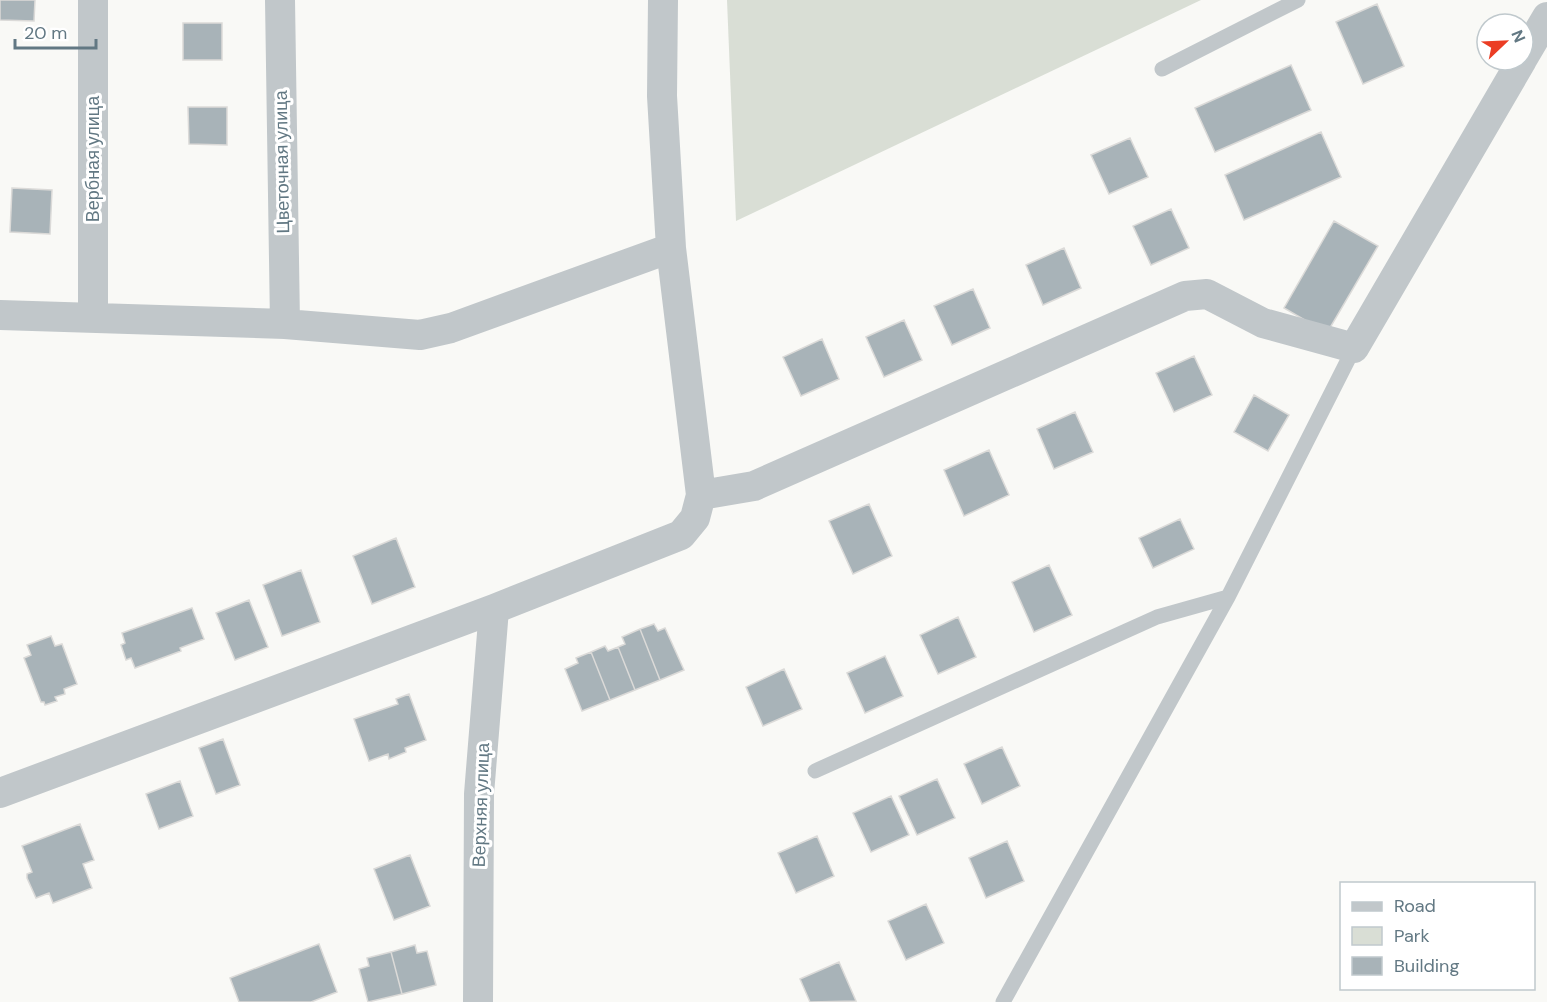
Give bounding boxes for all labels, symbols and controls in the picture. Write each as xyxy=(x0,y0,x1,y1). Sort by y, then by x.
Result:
scale bar xyxy=(15,12,96,50)
north arrow xyxy=(1475,12,1535,72)
text: 20 m xyxy=(24,21,67,45)
text: N xyxy=(1506,27,1530,46)
street label: Цветочная улица xyxy=(269,89,295,234)
street label: Вербная улица xyxy=(81,95,105,222)
street label: Верхняя улица xyxy=(467,741,495,868)
legend xyxy=(1340,882,1535,990)
text: Road xyxy=(1394,894,1436,918)
text: Park xyxy=(1394,924,1430,948)
text: Building xyxy=(1394,954,1459,978)

